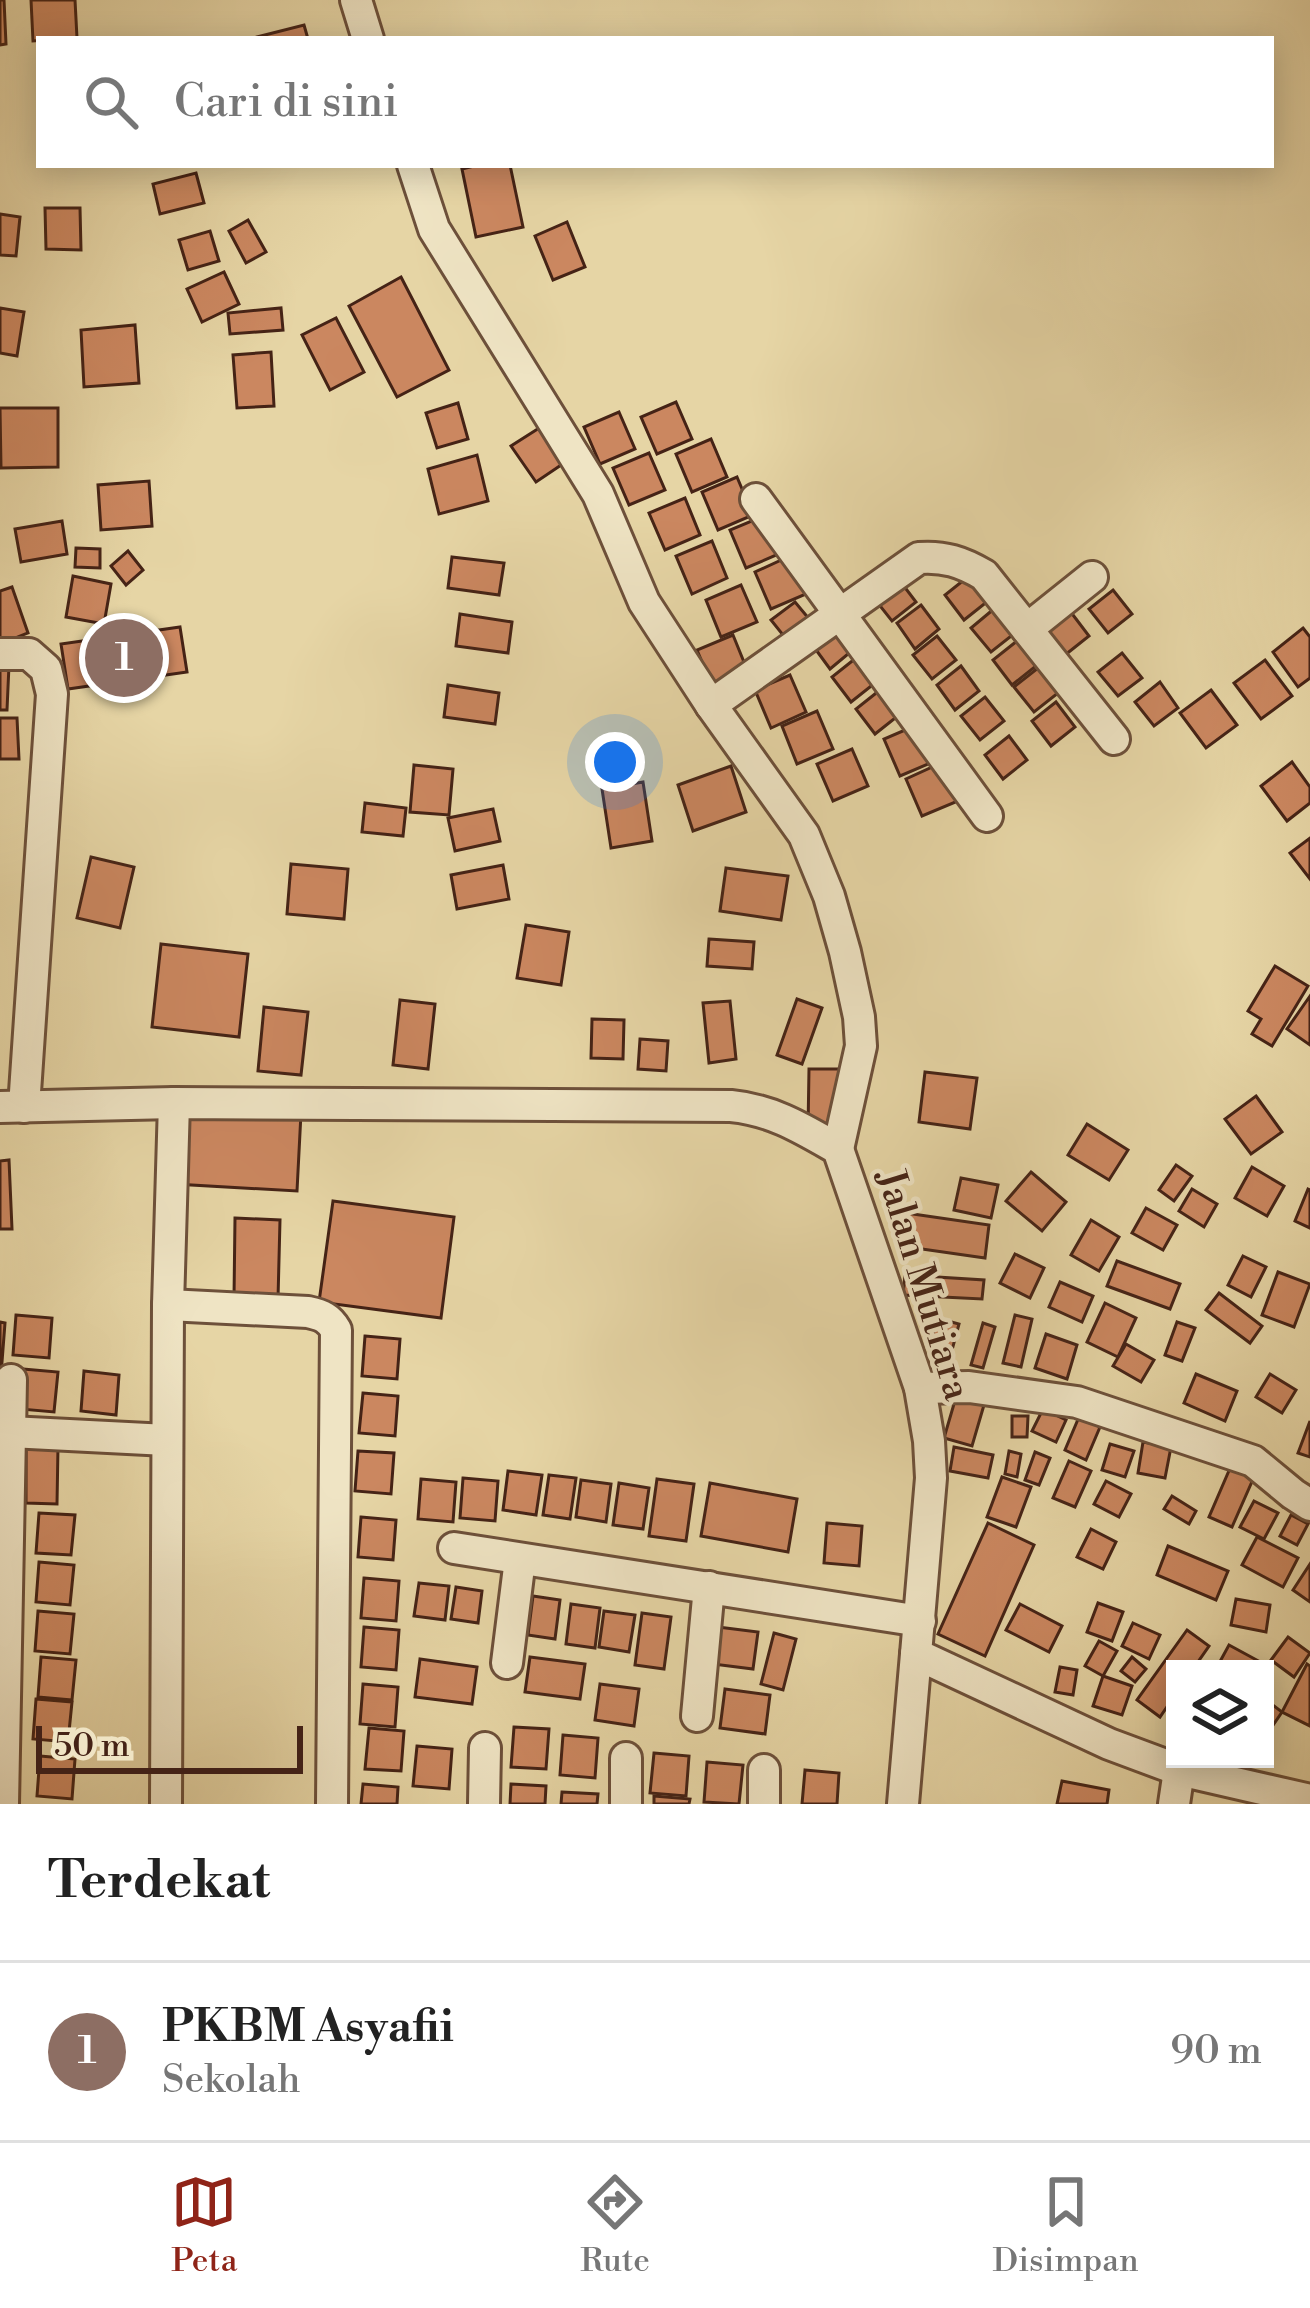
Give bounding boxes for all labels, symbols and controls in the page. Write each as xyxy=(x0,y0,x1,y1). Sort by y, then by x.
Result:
search box xyxy=(36,36,1274,168)
icon: search xyxy=(78,69,144,135)
text: Cari di sini xyxy=(174,74,398,131)
pin: 1 xyxy=(85,613,163,703)
your location xyxy=(585,732,645,792)
street label: Jalan Mutiara xyxy=(864,1162,981,1406)
map controls xyxy=(1166,1660,1274,1768)
button: layers xyxy=(1166,1660,1274,1768)
scale bar xyxy=(36,1720,303,1773)
text: 50 m xyxy=(54,1726,130,1767)
text: Terdekat xyxy=(48,1850,270,1914)
text: PKBM Asyafii xyxy=(162,1999,454,2056)
text: 1 xyxy=(78,2027,96,2076)
text: 90 m xyxy=(1170,2027,1262,2076)
text: Sekolah xyxy=(162,2056,300,2105)
tab: Peta xyxy=(171,2169,237,2282)
tab: Rute xyxy=(580,2169,650,2282)
tab: Disimpan xyxy=(993,2169,1139,2282)

